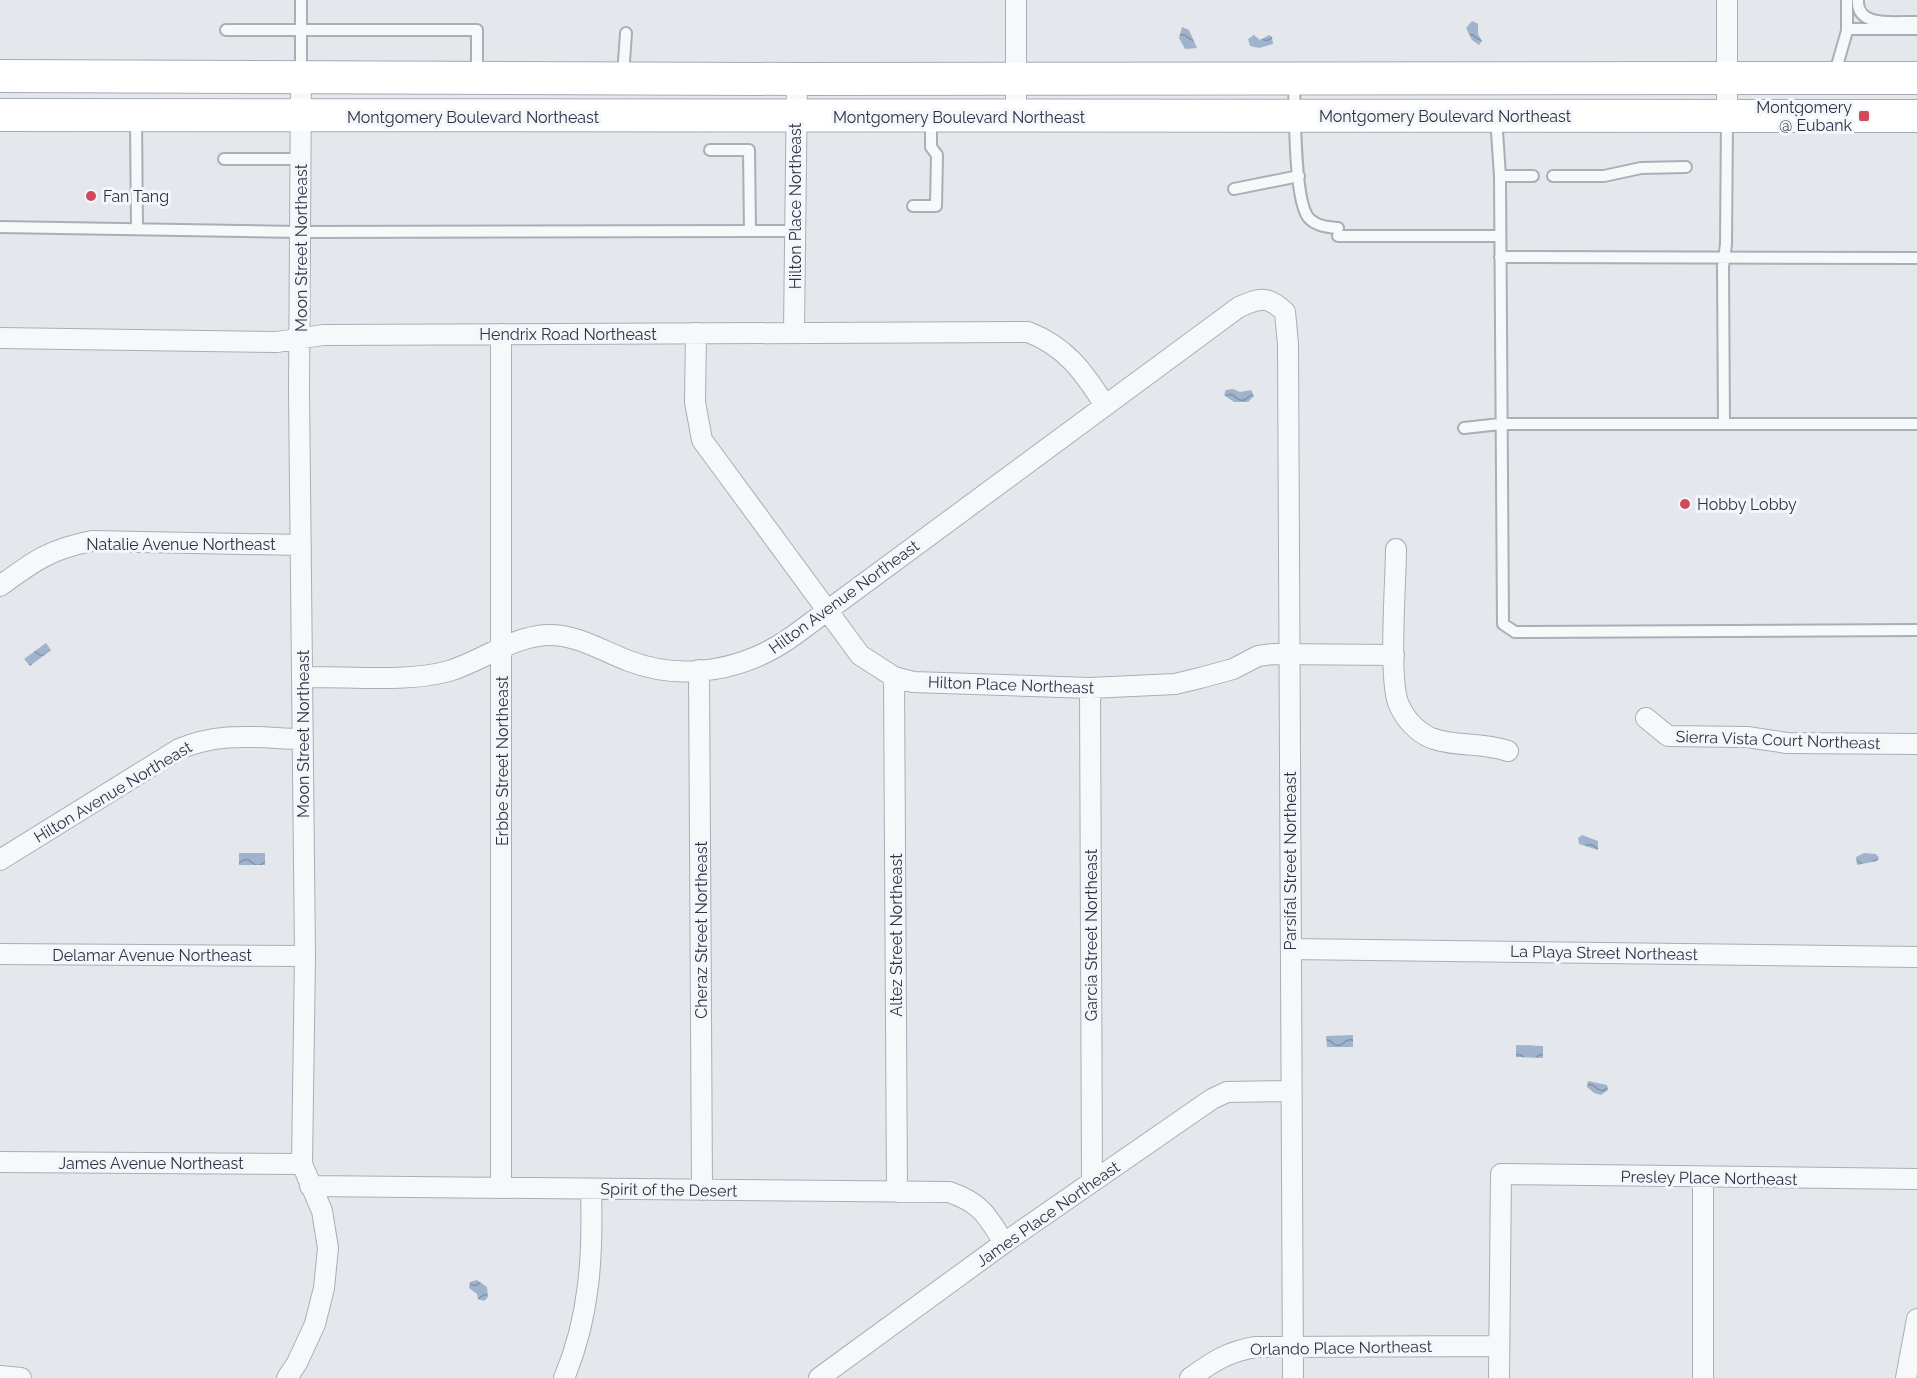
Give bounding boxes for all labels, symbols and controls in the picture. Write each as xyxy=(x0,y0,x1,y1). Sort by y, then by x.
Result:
place label: Montgomery @ Eubank xyxy=(1756,98,1853,135)
street label: Montgomery Boulevard Northeast xyxy=(1319,107,1572,126)
street label: Montgomery Boulevard Northeast xyxy=(347,108,600,127)
street label: Montgomery Boulevard Northeast xyxy=(833,108,1086,127)
marker: Montgomery @ Eubank xyxy=(1857,109,1871,123)
street label: Hilton Place Northeast xyxy=(786,122,805,289)
street label: Moon Street Northeast xyxy=(292,163,311,332)
place label: Fan Tang xyxy=(103,187,169,206)
marker: Fan Tang xyxy=(84,189,98,203)
street label: Hendrix Road Northeast xyxy=(479,325,657,344)
place label: Hobby Lobby xyxy=(1697,495,1797,514)
marker: Hobby Lobby xyxy=(1678,497,1692,511)
street label: Natalie Avenue Northeast xyxy=(86,535,276,554)
street label: Hilton Avenue Northeast xyxy=(765,536,923,658)
street label: Moon Street Northeast xyxy=(294,649,313,818)
street label: Hilton Place Northeast xyxy=(928,673,1095,697)
street label: Erbbe Street Northeast xyxy=(493,675,512,846)
street label: Sierra Vista Court Northeast xyxy=(1675,727,1881,753)
street label: Hilton Avenue Northeast xyxy=(31,737,196,847)
street label: Parsifal Street Northeast xyxy=(1281,771,1300,951)
street label: Cheraz Street Northeast xyxy=(692,841,711,1019)
street label: Garcia Street Northeast xyxy=(1082,848,1101,1021)
street label: Altez Street Northeast xyxy=(887,853,906,1017)
street label: La Playa Street Northeast xyxy=(1510,942,1699,964)
street label: Delamar Avenue Northeast xyxy=(52,946,252,965)
street label: James Avenue Northeast xyxy=(58,1154,244,1173)
street label: James Place Northeast xyxy=(973,1157,1124,1271)
street label: Presley Place Northeast xyxy=(1620,1167,1798,1189)
street label: Spirit of the Desert xyxy=(600,1179,738,1201)
street label: Orlando Place Northeast xyxy=(1250,1337,1433,1359)

